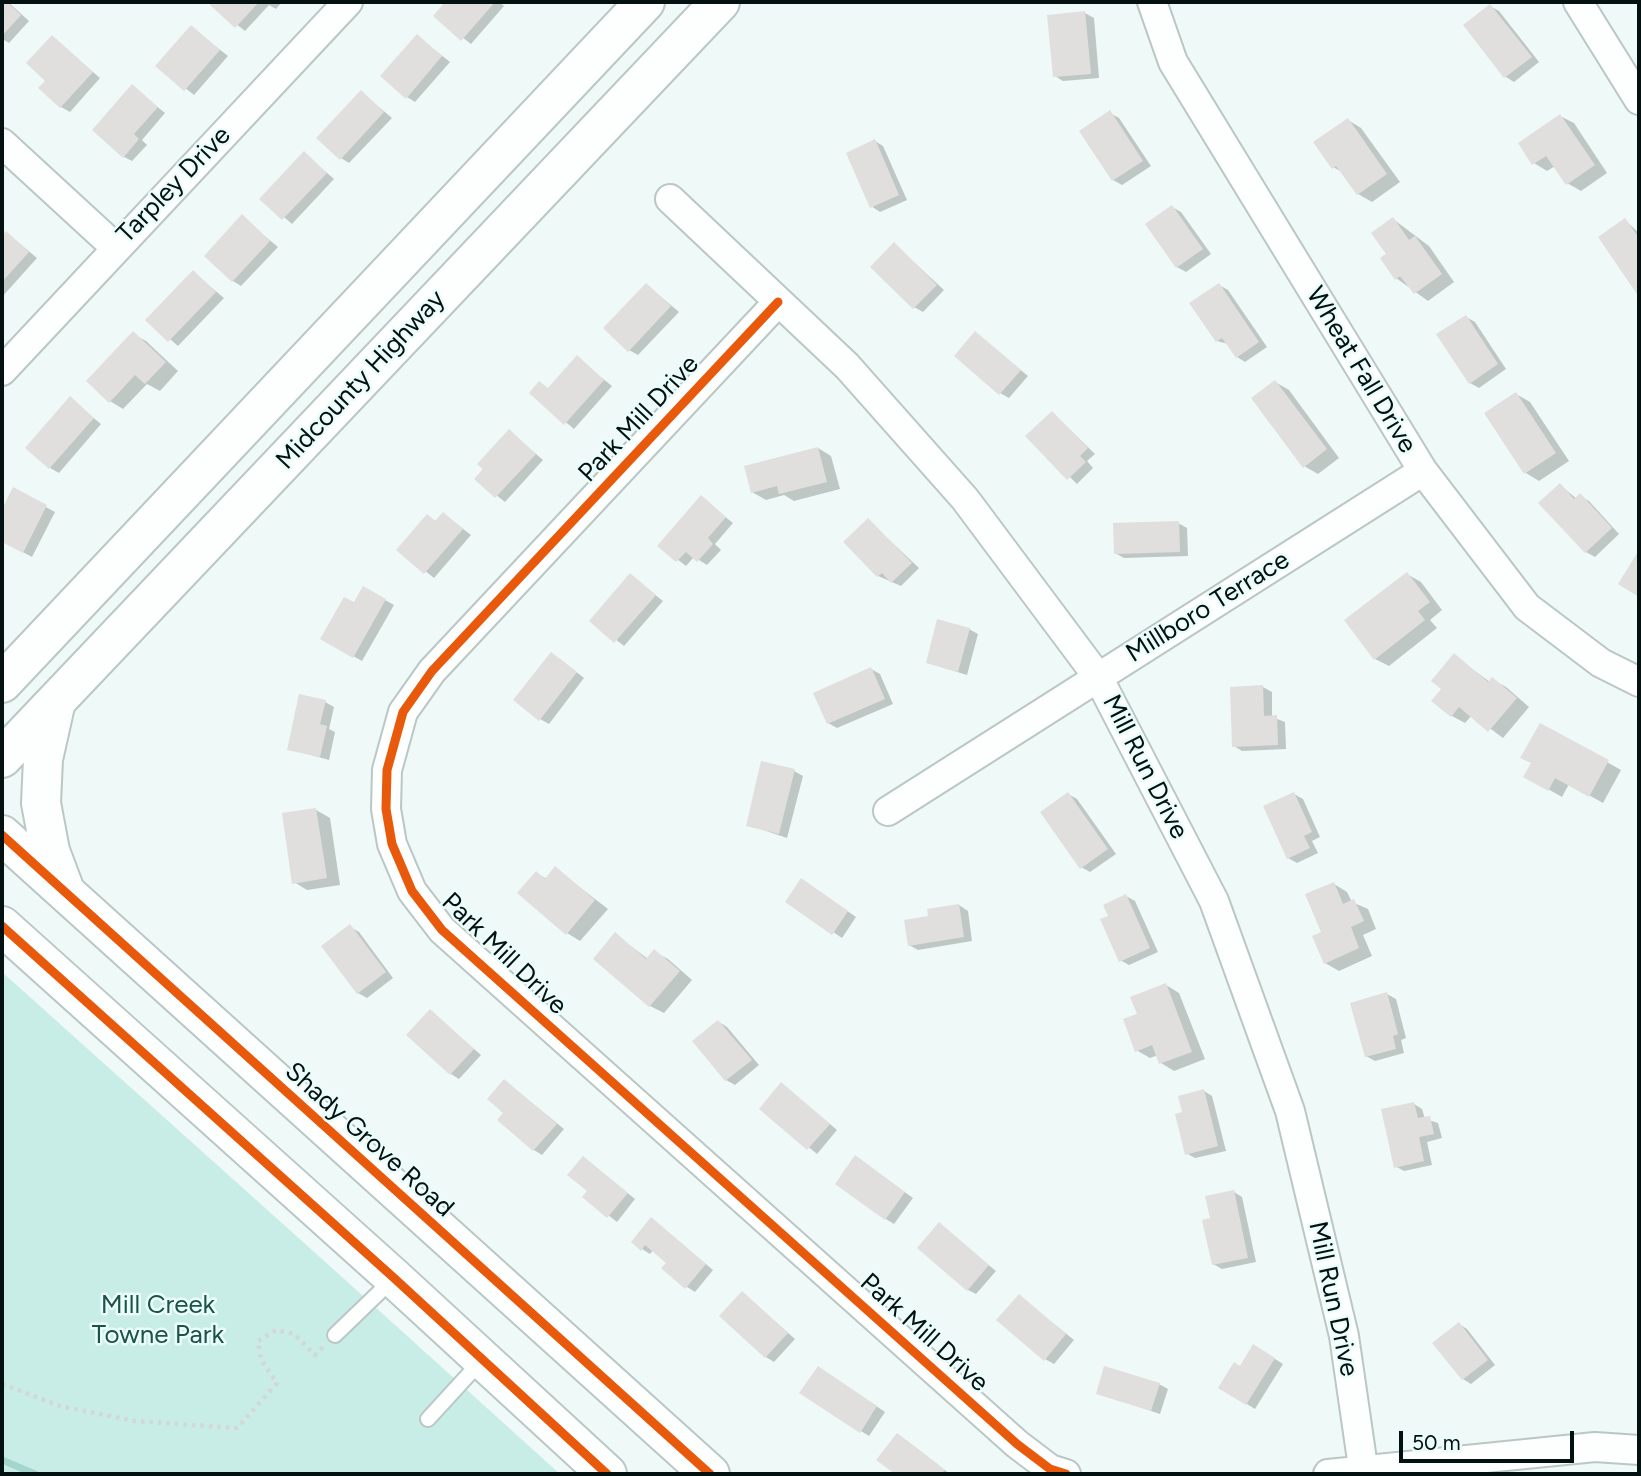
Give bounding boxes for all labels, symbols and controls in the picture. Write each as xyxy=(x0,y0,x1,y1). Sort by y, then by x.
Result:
street label: Tarpley Drive xyxy=(111,120,237,250)
street label: Wheat Fall Drive xyxy=(1299,281,1423,459)
street label: Midcounty Highway xyxy=(270,284,452,476)
street label: Park Mill Drive xyxy=(572,349,706,489)
street label: Millboro Terrace xyxy=(1121,544,1295,670)
street label: Mill Run Drive xyxy=(1095,690,1195,844)
street label: Park Mill Drive xyxy=(435,887,573,1021)
street label: Shady Grove Road xyxy=(278,1056,460,1224)
street label: Mill Run Drive xyxy=(1301,1219,1365,1379)
street label: Park Mill Drive xyxy=(853,1267,995,1399)
park label: Mill Creek Towne Park xyxy=(92,1289,224,1350)
scale bar xyxy=(1403,1416,1578,1460)
text: 50 m xyxy=(1412,1430,1461,1455)

